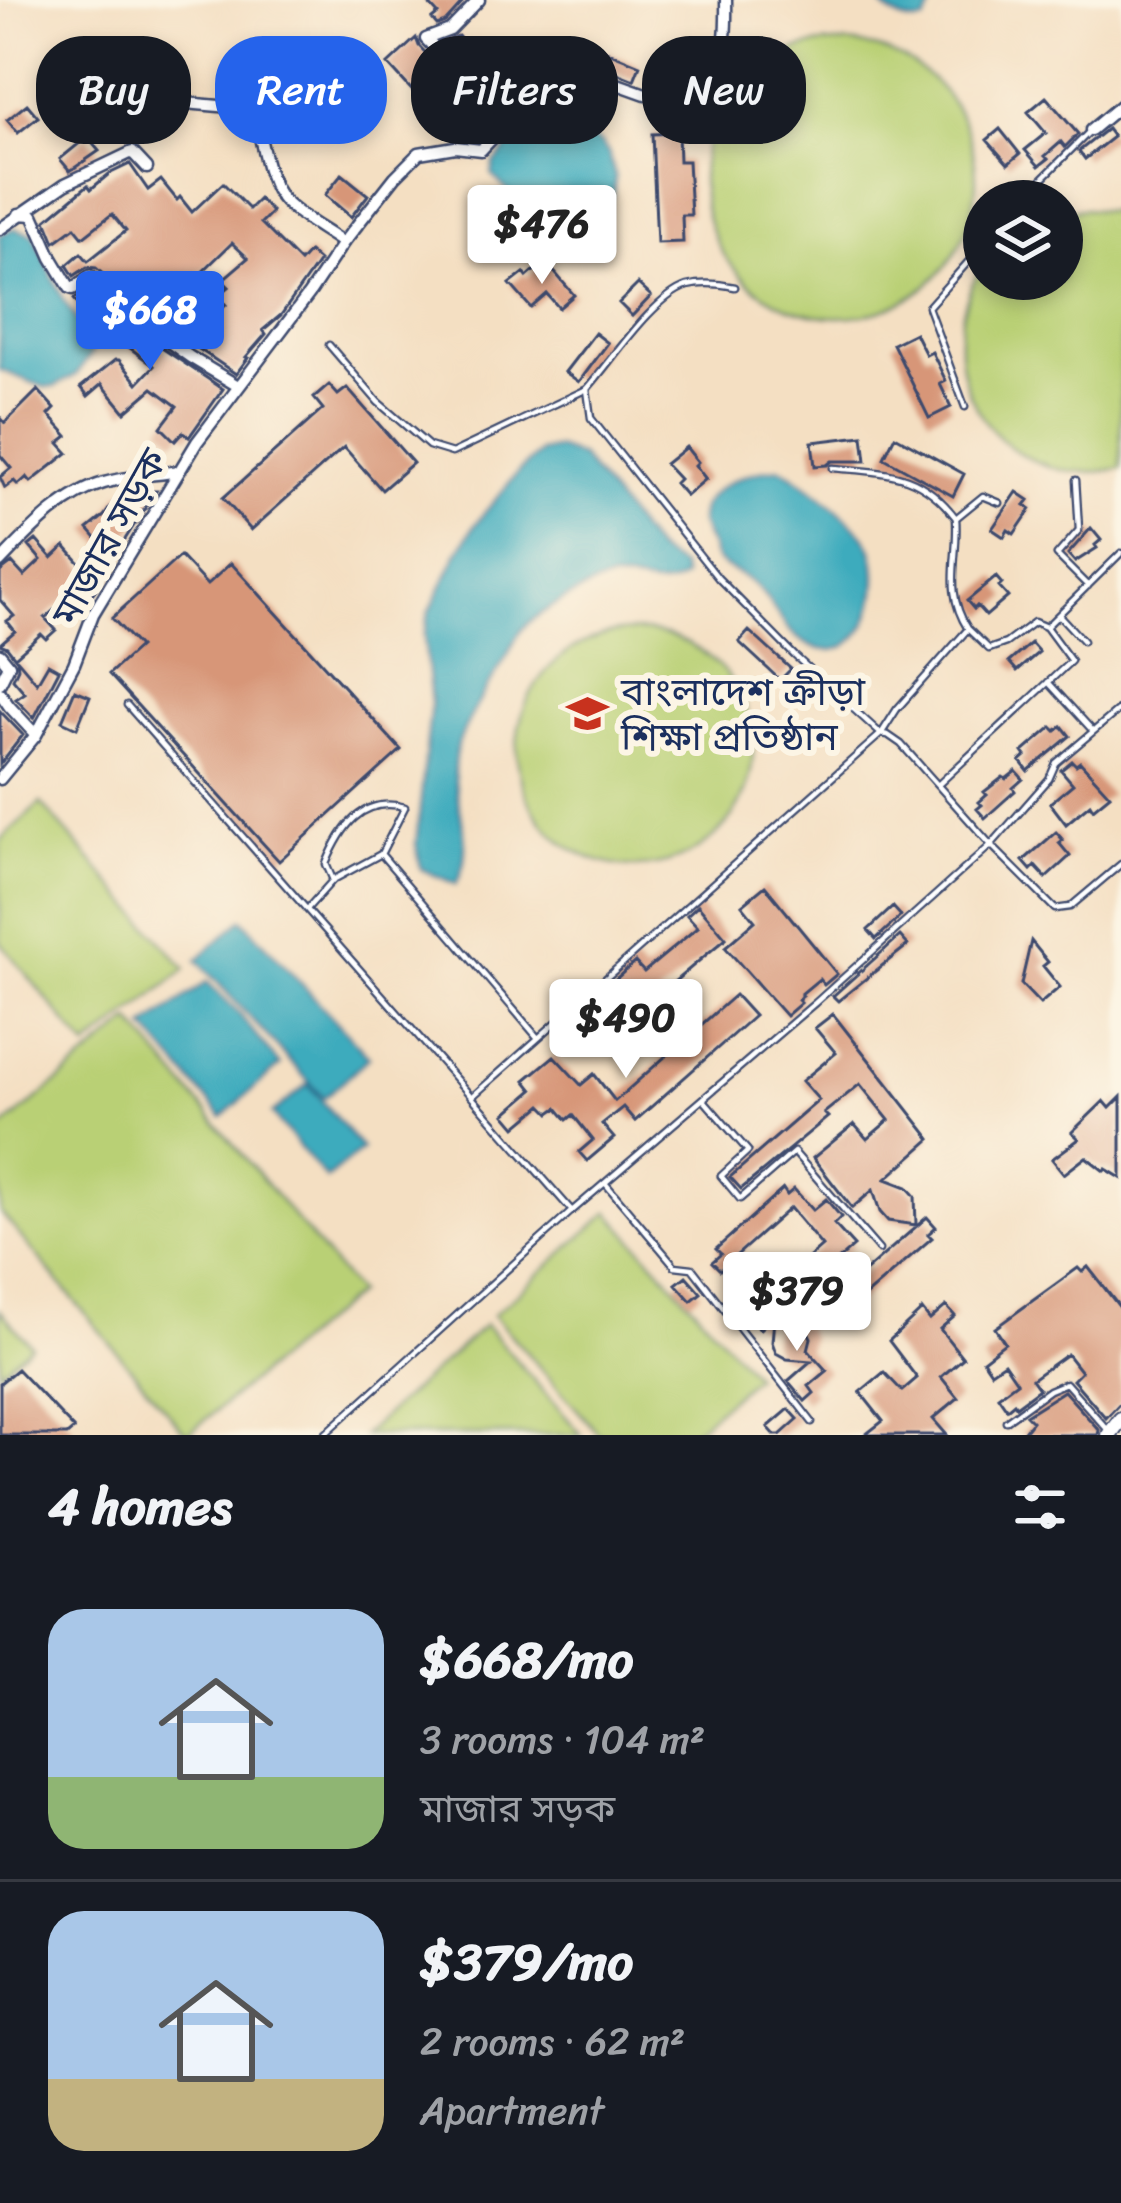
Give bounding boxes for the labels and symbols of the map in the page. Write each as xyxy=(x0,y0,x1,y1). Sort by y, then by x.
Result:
pin: $476 xyxy=(471,185,613,287)
pin: $668 xyxy=(79,271,221,373)
street label: মাজার সড়ক xyxy=(31,435,187,640)
place label: বাংলাদেশ ক্রীড়া শিক্ষা প্রতিষ্ঠান xyxy=(620,657,866,771)
school or university icon: বাংলাদেশ ক্রীড়া শিক্ষা প্রতিষ্ঠান xyxy=(564,690,610,736)
pin: $490 xyxy=(555,979,697,1081)
pin: $379 xyxy=(726,1252,868,1354)

